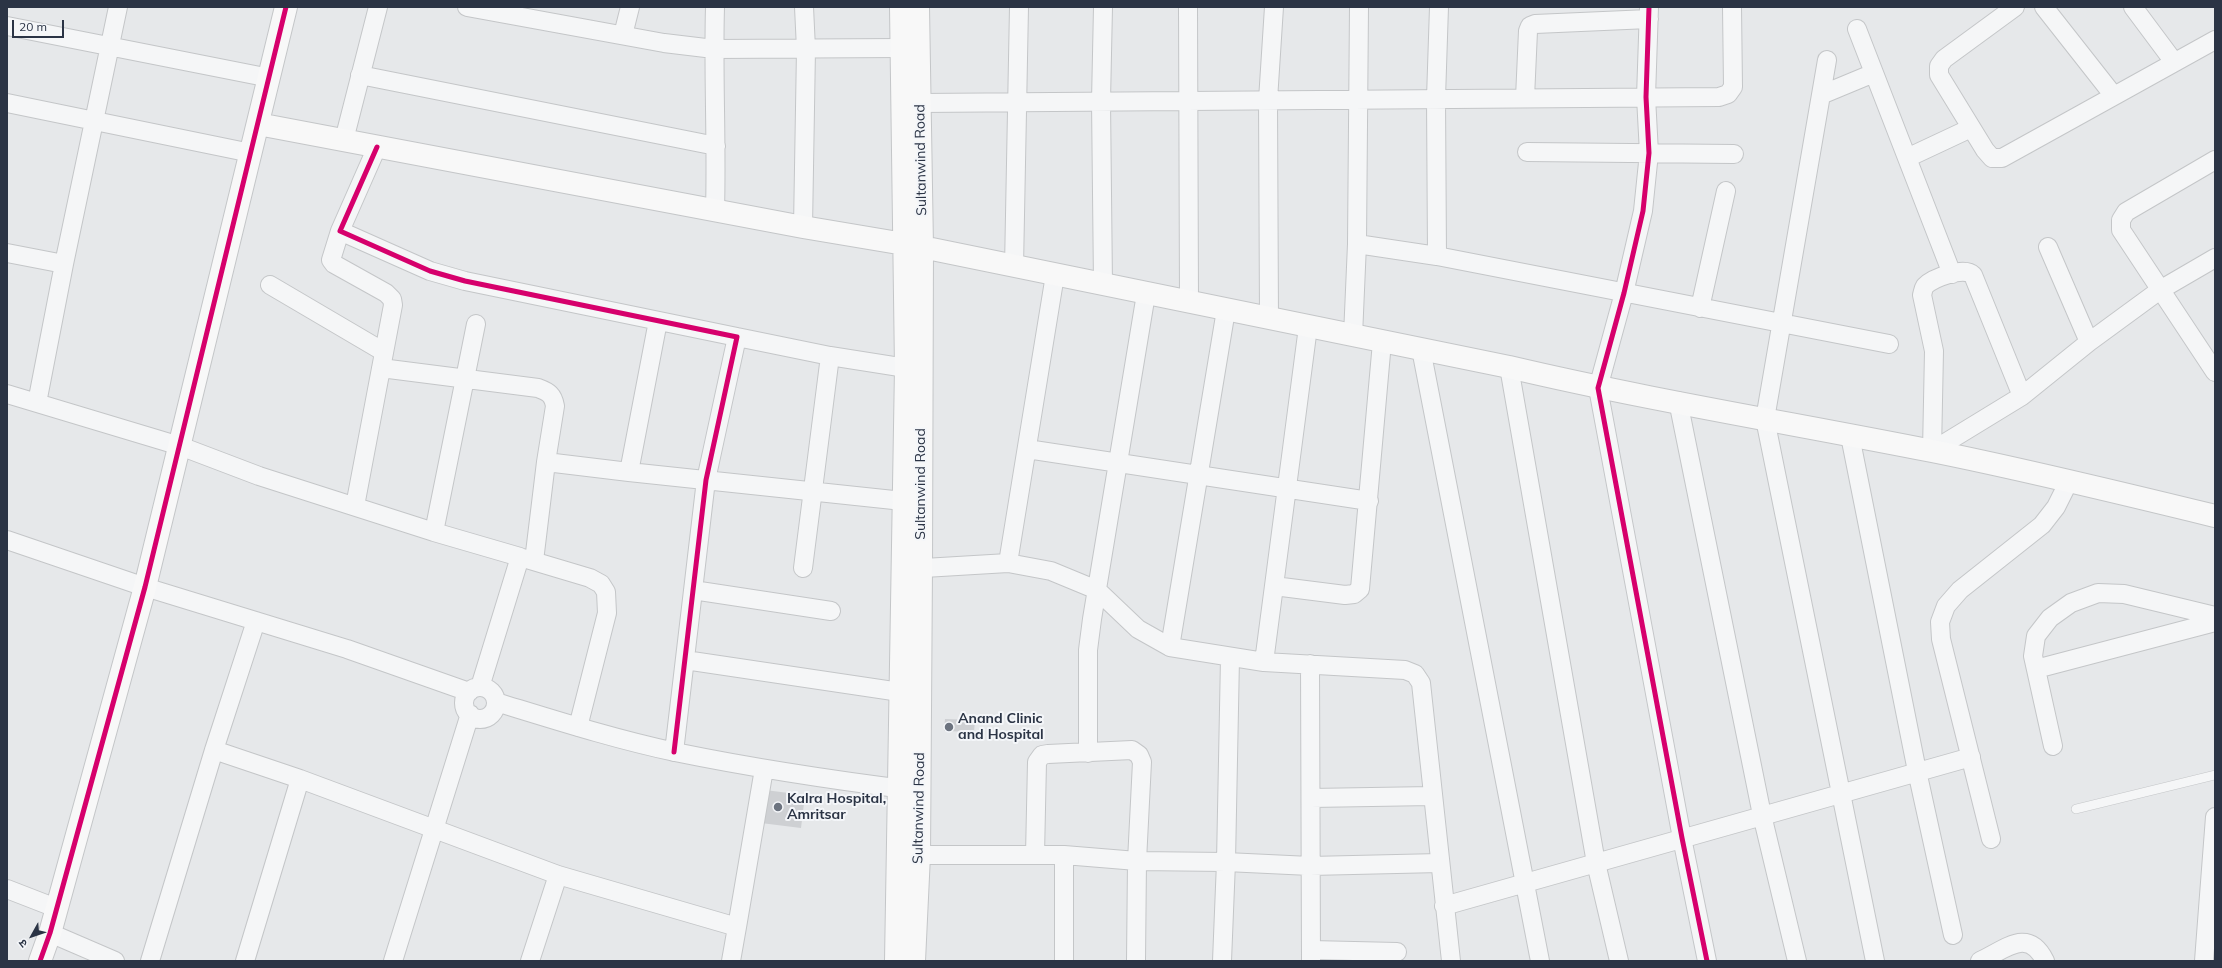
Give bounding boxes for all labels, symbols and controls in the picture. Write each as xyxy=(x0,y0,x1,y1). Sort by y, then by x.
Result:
scale bar xyxy=(14,12,66,38)
text: 20 m xyxy=(19,19,47,34)
street label: Sultanwind Road xyxy=(912,104,930,216)
street label: Sultanwind Road xyxy=(913,428,929,540)
place label: Anand Clinic and Hospital xyxy=(958,711,1044,744)
marker: Anand Clinic and Hospital xyxy=(943,721,955,733)
street label: Sultanwind Road xyxy=(910,752,928,864)
place label: Kalra Hospital, Amritsar xyxy=(787,791,886,824)
marker: Kalra Hospital, Amritsar xyxy=(772,801,784,813)
north arrow xyxy=(12,916,52,956)
text: उ xyxy=(15,937,30,951)

